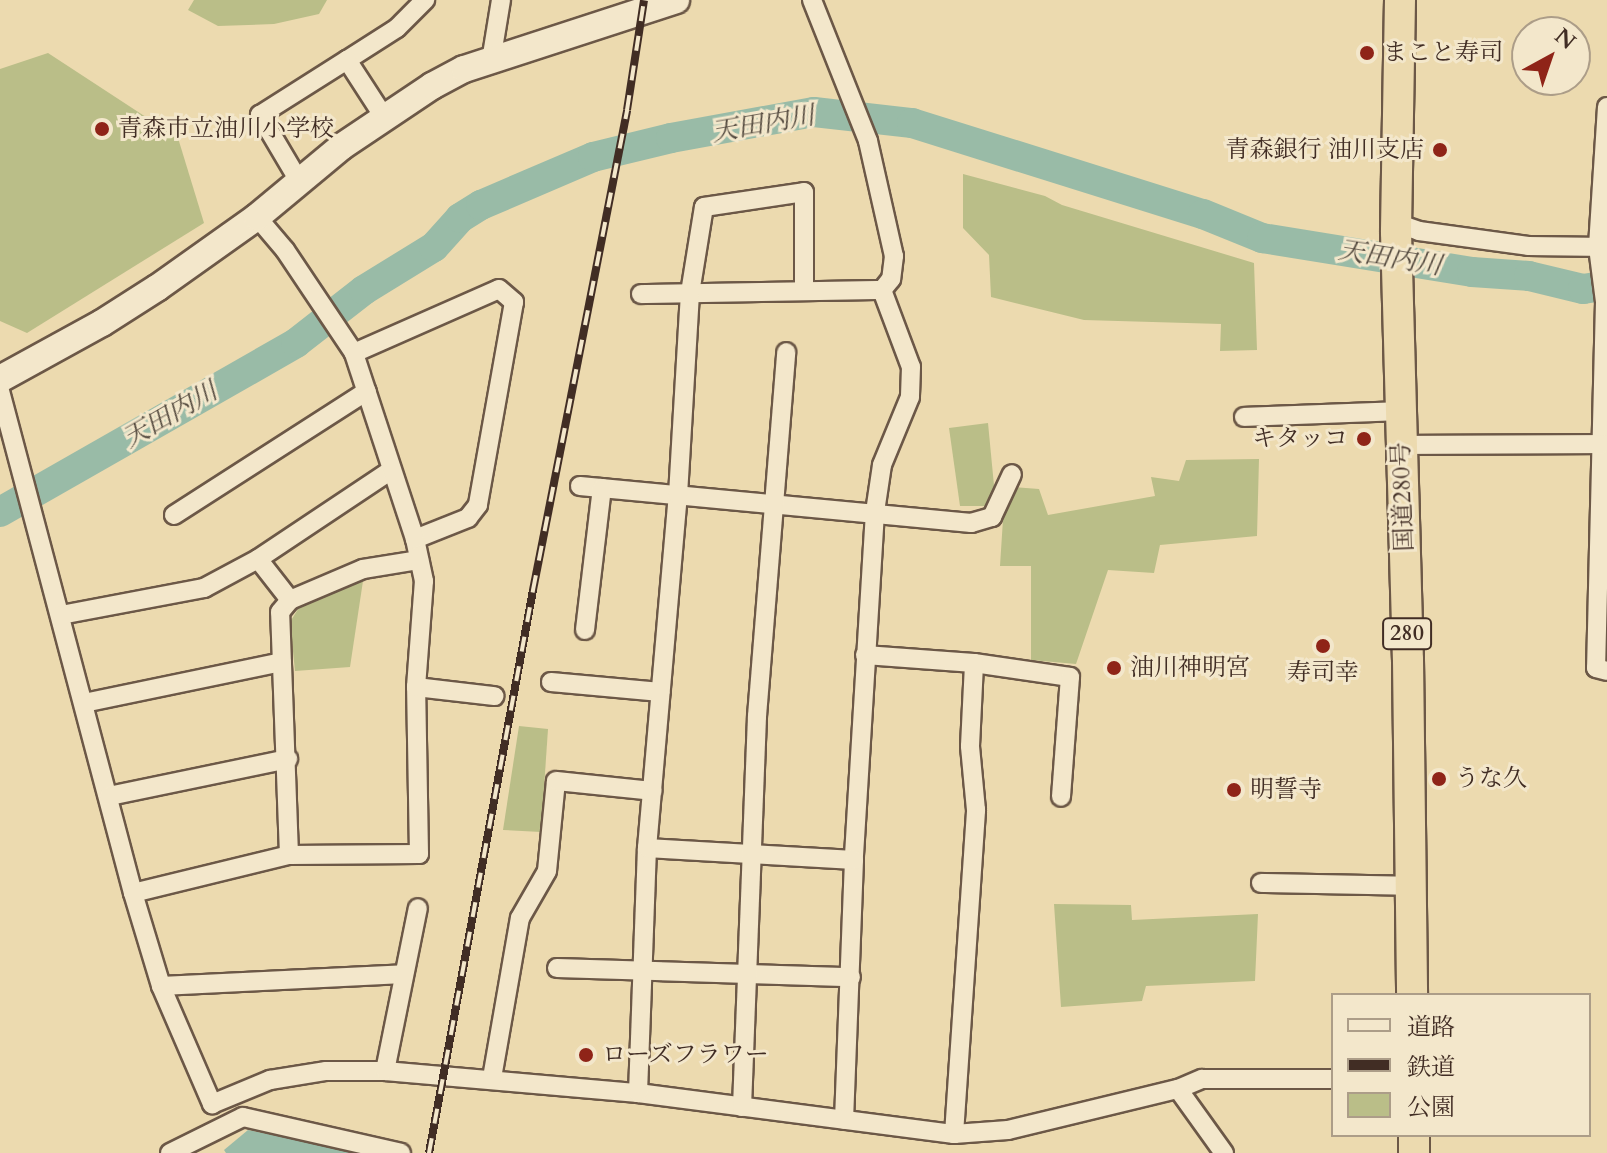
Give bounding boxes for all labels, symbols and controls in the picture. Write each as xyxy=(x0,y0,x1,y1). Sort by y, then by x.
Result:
north arrow xyxy=(1511,16,1591,96)
text: N xyxy=(1548,22,1582,57)
place label: まこと寿司 xyxy=(1383,39,1503,67)
marker: まこと寿司 xyxy=(1358,44,1376,62)
water label: 天田内川 xyxy=(709,100,817,148)
place label: 青森市立油川小学校 xyxy=(118,115,334,143)
marker: 青森市立油川小学校 xyxy=(93,120,111,138)
place label: 青森銀行 油川支店 xyxy=(1226,136,1424,164)
marker: 青森銀行 油川支店 xyxy=(1431,141,1449,159)
water label: 天田内川 xyxy=(1336,234,1444,282)
water label: 天田内川 xyxy=(117,375,223,455)
place label: キタッコ xyxy=(1252,425,1348,453)
marker: キタッコ xyxy=(1355,430,1373,448)
street label: 国道280号 xyxy=(1387,442,1419,552)
road number: 280 xyxy=(1381,616,1433,652)
marker: 寿司幸 xyxy=(1314,637,1332,655)
place label: 油川神明宮 xyxy=(1130,654,1250,682)
marker: 油川神明宮 xyxy=(1105,659,1123,677)
place label: 寿司幸 xyxy=(1287,659,1359,687)
place label: うな久 xyxy=(1455,765,1527,793)
marker: うな久 xyxy=(1430,770,1448,788)
place label: 明誓寺 xyxy=(1250,776,1322,804)
marker: 明誓寺 xyxy=(1225,781,1243,799)
legend xyxy=(1331,993,1591,1137)
text: 道路 xyxy=(1407,1011,1455,1044)
place label: ローズフラワー xyxy=(602,1041,770,1069)
marker: ローズフラワー xyxy=(577,1046,595,1064)
text: 鉄道 xyxy=(1407,1051,1455,1084)
text: 公園 xyxy=(1407,1091,1455,1124)

